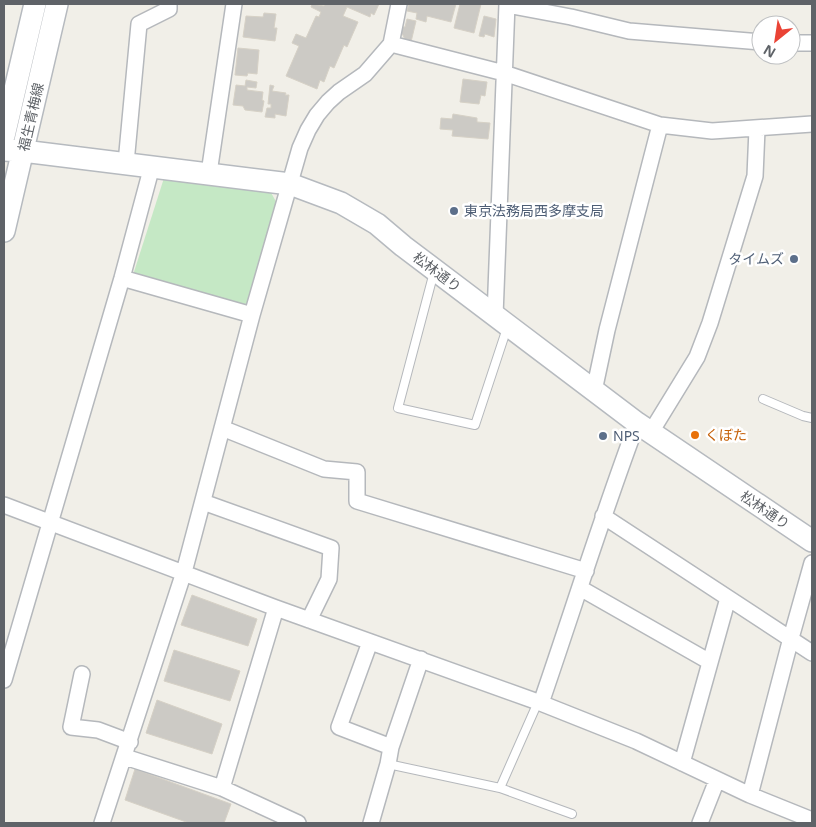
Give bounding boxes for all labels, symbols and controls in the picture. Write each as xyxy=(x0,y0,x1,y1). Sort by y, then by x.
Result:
north arrow xyxy=(751,15,801,65)
text: N xyxy=(760,41,779,63)
street label: 福生青梅線 xyxy=(13,81,48,153)
place label: 東京法務局西多摩支局 xyxy=(464,201,604,220)
marker: 東京法務局西多摩支局 xyxy=(448,205,460,217)
street label: 松林通り xyxy=(409,247,465,296)
place label: タイムズ xyxy=(728,249,784,268)
marker: タイムズ xyxy=(788,253,800,265)
place label: くぼた xyxy=(705,425,747,444)
place label: NPS xyxy=(613,426,640,445)
marker: くぼた xyxy=(689,429,701,441)
marker: NPS xyxy=(597,430,609,442)
street label: 松林通り xyxy=(737,486,794,533)

